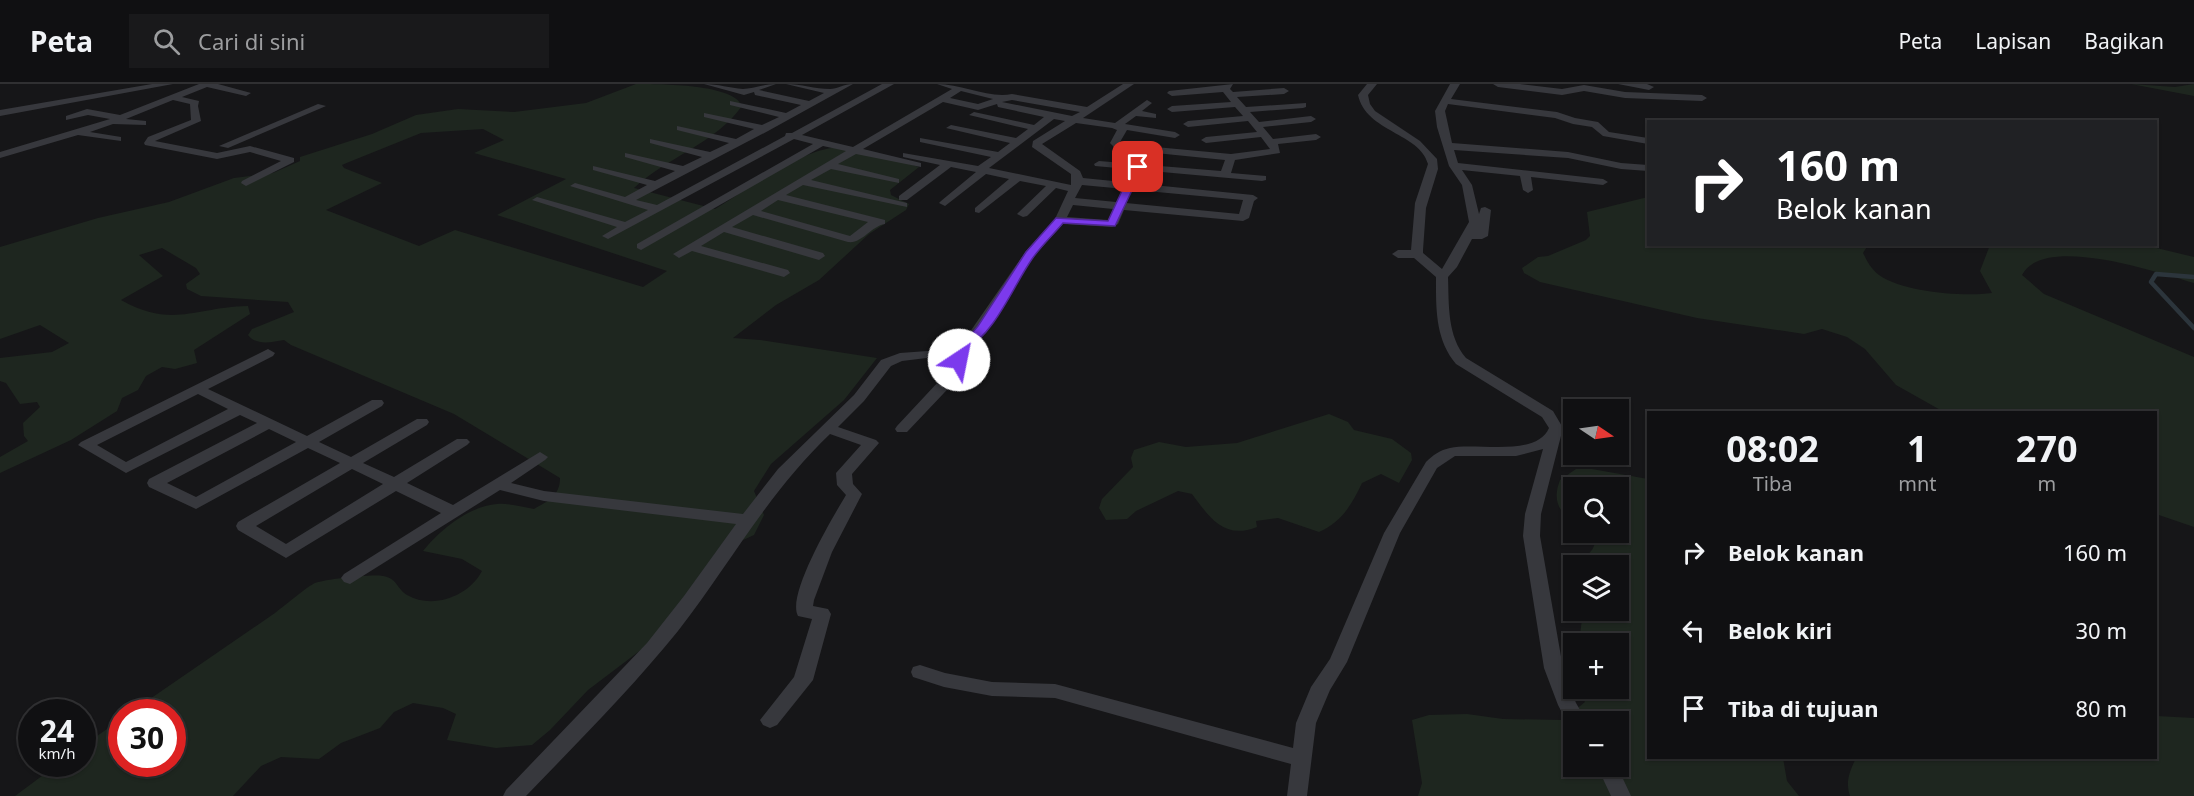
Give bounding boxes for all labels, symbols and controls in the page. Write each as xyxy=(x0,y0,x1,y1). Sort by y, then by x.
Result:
search box xyxy=(129,14,549,68)
text: Peta xyxy=(30,22,93,60)
icon: search xyxy=(150,25,183,58)
text: Cari di sini xyxy=(198,26,305,56)
text: Peta xyxy=(1898,27,1942,55)
text: Lapisan xyxy=(1975,27,2051,55)
text: Bagikan xyxy=(2084,27,2164,55)
text: 160 m xyxy=(1776,136,1900,193)
pin xyxy=(1112,141,1163,192)
icon: right xyxy=(1677,144,1755,222)
icon: arrive xyxy=(1121,150,1154,183)
text: Belok kanan xyxy=(1776,190,1932,227)
position arrow xyxy=(927,328,991,392)
north arrow xyxy=(1563,399,1629,465)
map controls xyxy=(1563,399,1629,777)
text: 08:02 xyxy=(1726,424,1819,473)
text: 1 xyxy=(1907,424,1928,473)
text: 270 xyxy=(2016,424,2078,473)
text: Tiba xyxy=(1753,470,1793,497)
text: mnt xyxy=(1898,470,1936,497)
text: m xyxy=(2037,470,2056,497)
button: search xyxy=(1563,477,1629,543)
icon: right xyxy=(1677,536,1710,569)
text: Belok kanan xyxy=(1728,537,1864,567)
text: 160 m xyxy=(2063,537,2127,567)
button: layers xyxy=(1563,555,1629,621)
icon: left xyxy=(1677,614,1710,647)
text: Belok kiri xyxy=(1728,615,1832,645)
text: 30 m xyxy=(2076,615,2127,645)
button: + xyxy=(1563,633,1629,699)
icon: arrive xyxy=(1677,692,1710,725)
text: Tiba di tujuan xyxy=(1728,693,1878,723)
text: 80 m xyxy=(2076,693,2127,723)
speed limit sign: 30 xyxy=(108,699,186,777)
text: 24 xyxy=(40,710,74,751)
button: − xyxy=(1563,711,1629,777)
text: km/h xyxy=(39,743,75,763)

